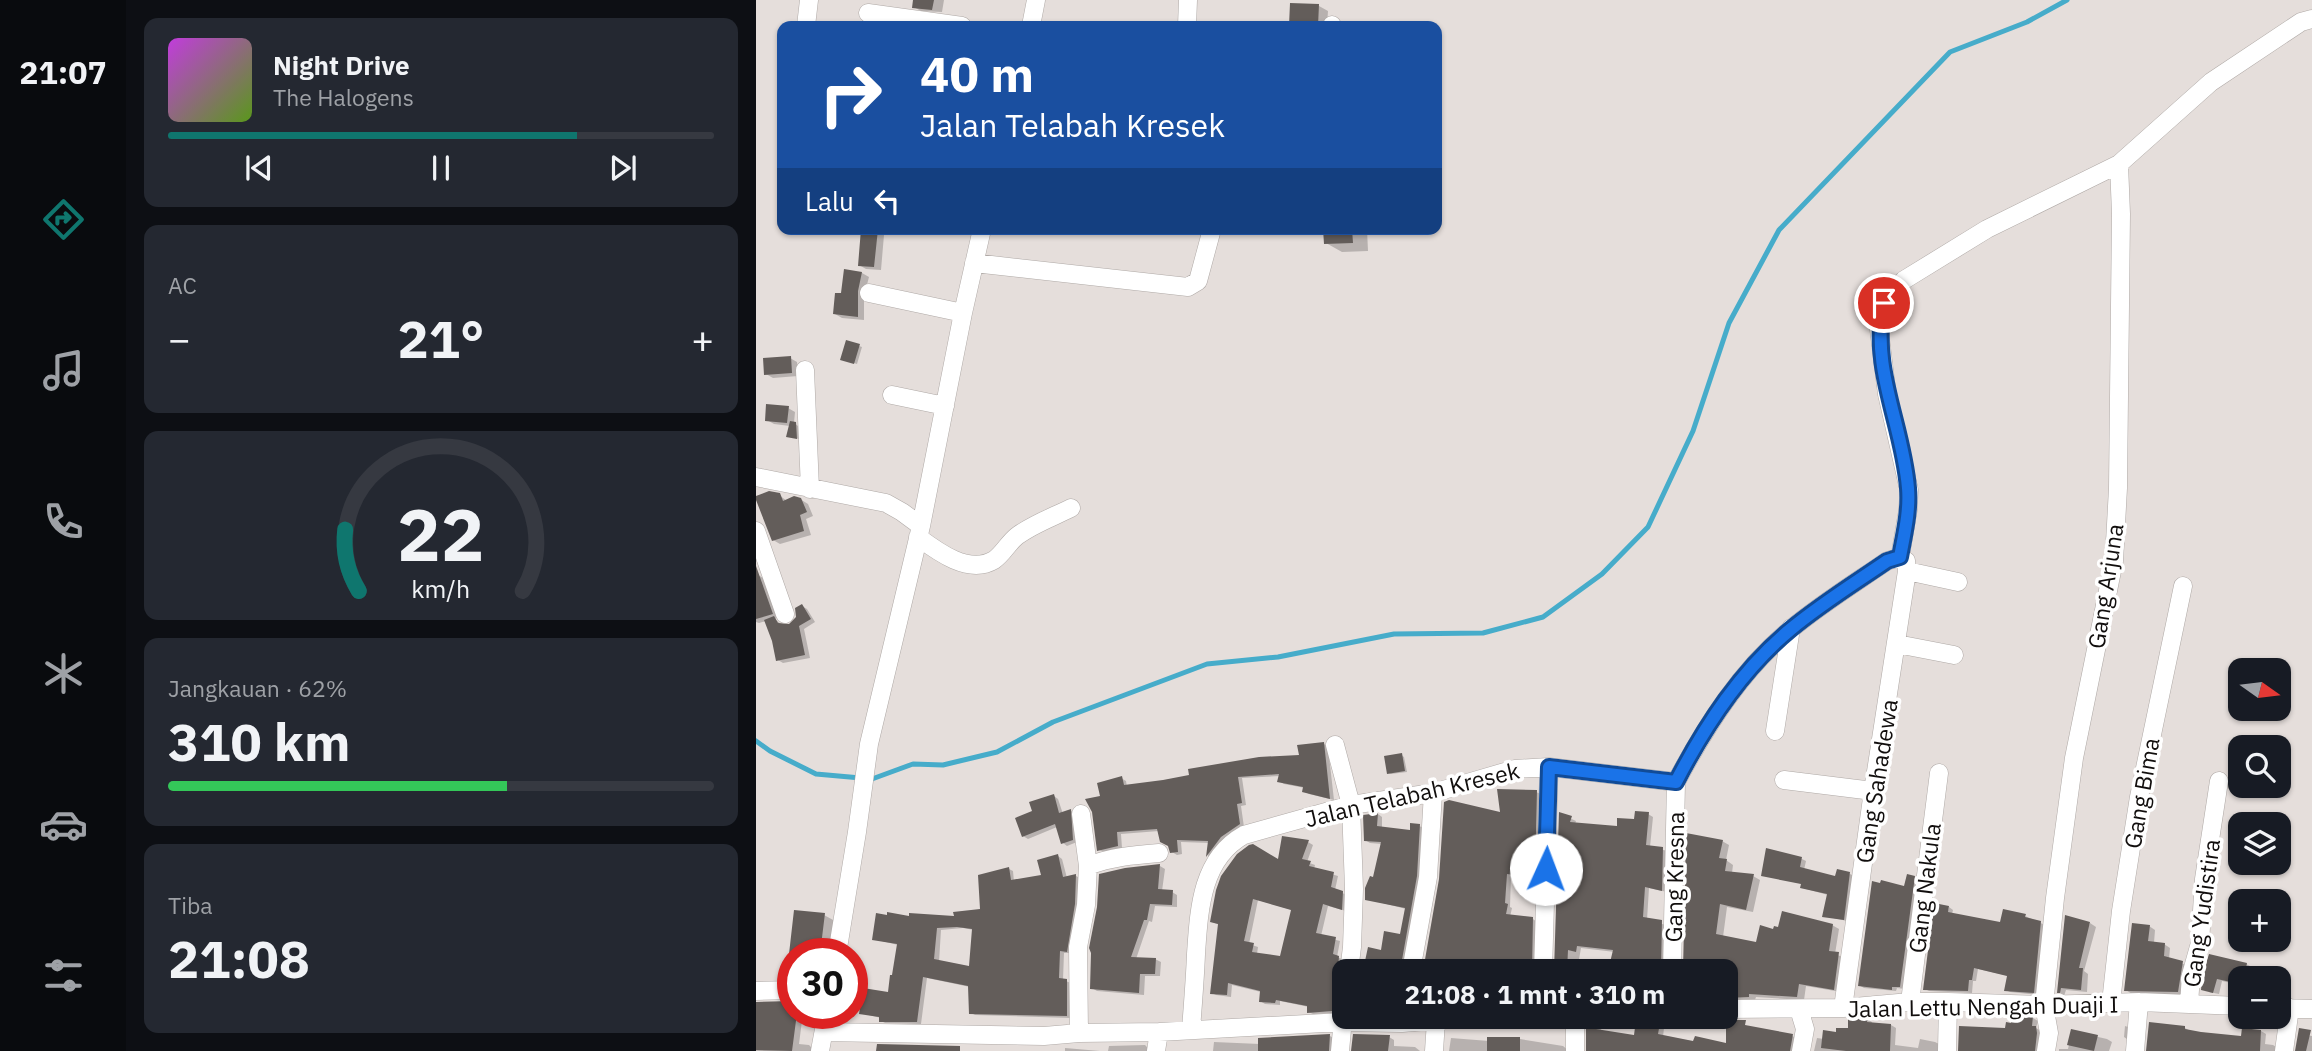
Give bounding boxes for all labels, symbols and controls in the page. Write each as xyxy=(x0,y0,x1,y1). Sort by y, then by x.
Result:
text: 40 m xyxy=(920,42,1034,105)
text: Night Drive xyxy=(273,48,410,82)
icon: right xyxy=(805,49,896,140)
text: 21:07 xyxy=(19,51,107,93)
text: The Halogens xyxy=(273,82,414,112)
text: Jalan Telabah Kresek xyxy=(920,104,1225,146)
icon: previous xyxy=(240,149,278,187)
icon: pause xyxy=(422,149,460,187)
icon: next xyxy=(604,149,642,187)
icon: left xyxy=(868,182,906,220)
text: Lalu xyxy=(805,184,854,218)
icon: directions xyxy=(39,195,88,244)
text: AC xyxy=(168,270,197,300)
pin xyxy=(1854,273,1914,333)
icon: arrive xyxy=(1865,284,1903,322)
text: 21° xyxy=(398,305,484,372)
text: − xyxy=(168,314,191,363)
text: + xyxy=(691,314,714,363)
icon: music xyxy=(39,346,88,395)
text: 22 xyxy=(397,487,485,582)
icon: phone xyxy=(39,497,88,546)
street label: Gang Arjuna xyxy=(2080,521,2130,651)
text: km/h xyxy=(412,572,470,605)
icon: climate xyxy=(39,649,88,698)
north arrow xyxy=(2228,658,2291,721)
map controls xyxy=(2228,658,2291,1029)
text: Jangkauan · 62% xyxy=(168,673,347,703)
street label: Gang Sahadewa xyxy=(1848,697,1904,865)
text: 310 km xyxy=(168,708,350,775)
street label: Gang Bima xyxy=(2116,735,2166,851)
button: search xyxy=(2228,735,2291,798)
street label: Jalan Telabah Kresek xyxy=(1302,755,1522,833)
icon: car xyxy=(39,800,88,849)
street label: Gang Kresna xyxy=(1658,811,1690,943)
button: layers xyxy=(2228,812,2291,875)
street label: Gang Nakula xyxy=(1901,821,1947,955)
position arrow xyxy=(1509,832,1583,906)
street label: Gang Yudistira xyxy=(2176,837,2226,989)
button: + xyxy=(2228,889,2291,952)
text: Tiba xyxy=(168,890,213,920)
text: 21:08 xyxy=(168,925,310,992)
speed limit sign: 30 xyxy=(777,938,868,1029)
icon: filters xyxy=(39,951,88,1000)
button: − xyxy=(2228,966,2291,1029)
text: 21:08 · 1 mnt · 310 m xyxy=(1405,977,1665,1011)
street label: Jalan Lettu Nengah Duaji I xyxy=(1847,989,2119,1023)

